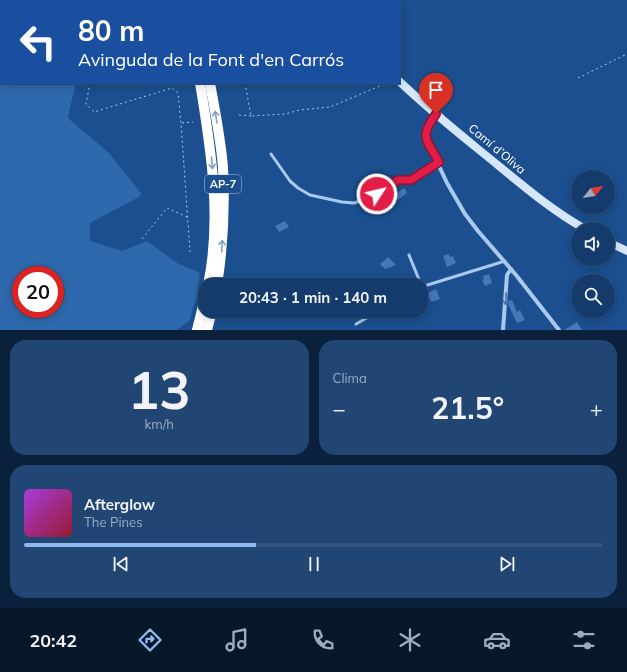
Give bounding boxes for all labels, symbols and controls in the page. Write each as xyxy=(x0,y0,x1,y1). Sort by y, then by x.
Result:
text: 80 m xyxy=(78,13,144,48)
icon: left xyxy=(12,16,64,68)
text: Avinguda de la Font d'en Carrós xyxy=(78,48,344,71)
pin xyxy=(419,73,453,114)
icon: arrive xyxy=(425,79,447,101)
one-way arrow xyxy=(212,111,220,124)
street label: Camí d’Oliva xyxy=(466,120,529,177)
one-way arrow xyxy=(208,156,215,169)
north arrow xyxy=(571,170,615,214)
map controls xyxy=(571,170,615,318)
position arrow xyxy=(356,173,398,215)
road number: AP-7 xyxy=(205,175,241,193)
button: sound xyxy=(571,222,615,266)
one-way arrow xyxy=(218,240,225,253)
speed limit sign: 20 xyxy=(12,266,64,318)
button: search xyxy=(571,274,615,318)
text: 20:43 · 1 min · 140 m xyxy=(239,288,387,307)
one-way arrow xyxy=(502,292,510,305)
text: 13 xyxy=(128,357,190,422)
text: Clima xyxy=(333,370,367,386)
text: 21.5° xyxy=(431,389,504,427)
text: − xyxy=(333,395,346,423)
text: + xyxy=(590,395,603,423)
text: km/h xyxy=(145,416,174,432)
text: Afterglow xyxy=(84,495,155,514)
text: The Pines xyxy=(84,514,143,530)
icon: previous xyxy=(110,553,132,575)
icon: pause xyxy=(303,553,325,575)
icon: next xyxy=(496,553,518,575)
icon: directions xyxy=(136,626,164,654)
icon: music xyxy=(223,626,251,654)
icon: phone xyxy=(309,626,337,654)
icon: climate xyxy=(396,626,424,654)
icon: car xyxy=(483,626,511,654)
icon: filters xyxy=(570,626,598,654)
text: 20:42 xyxy=(29,629,77,652)

